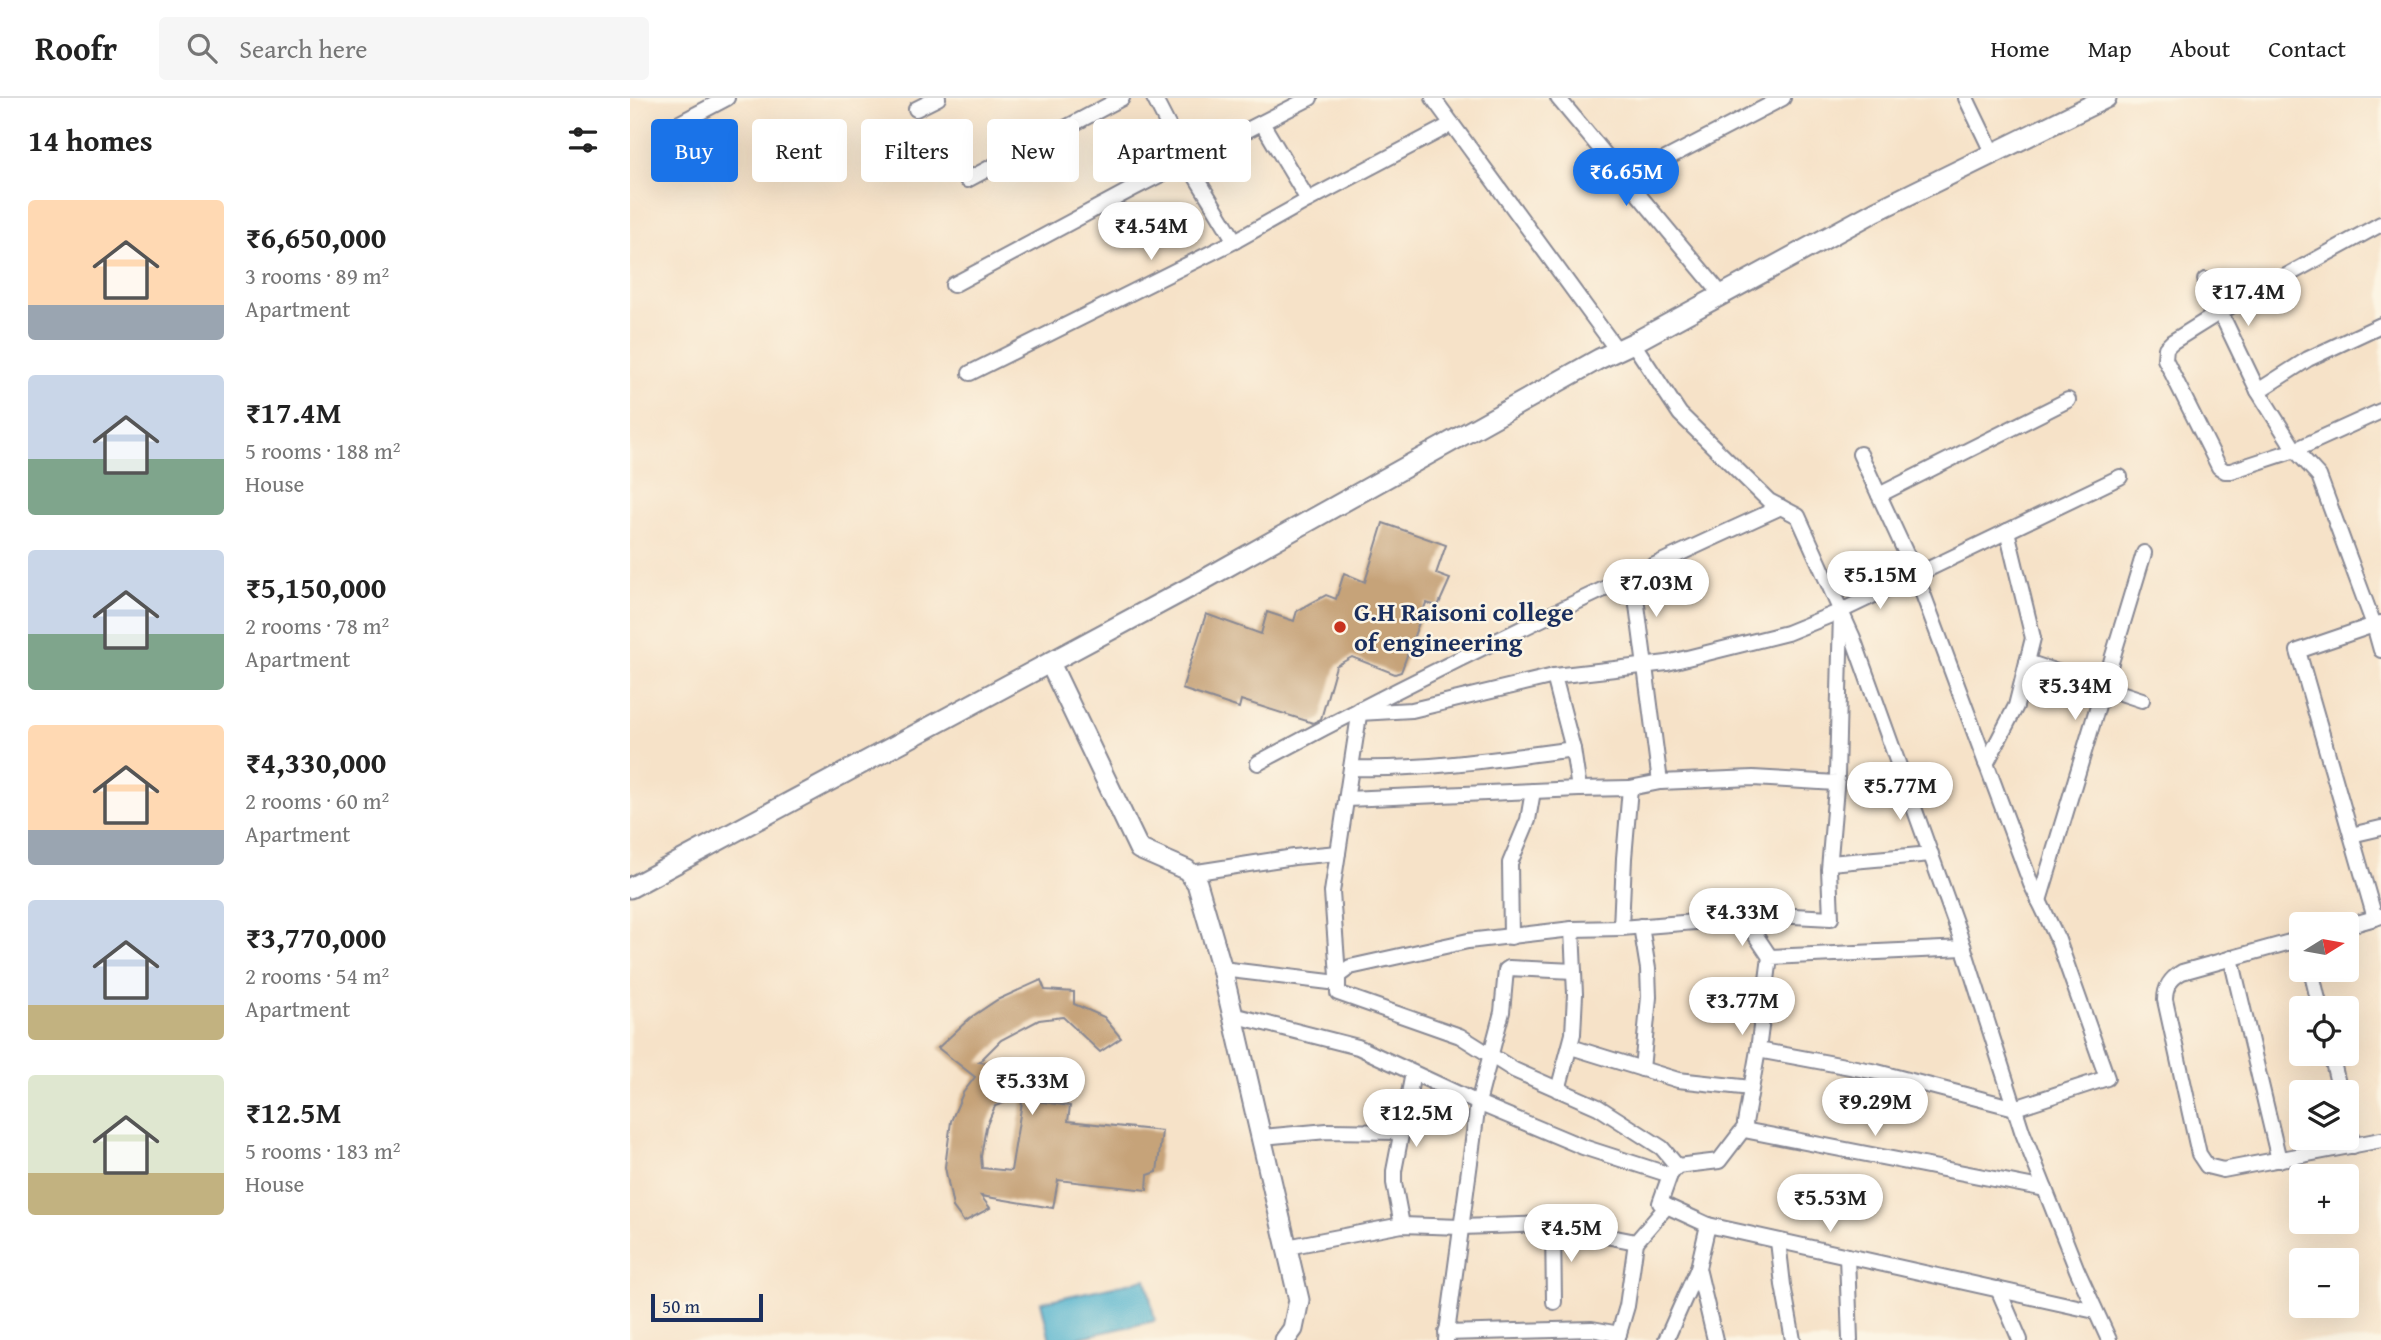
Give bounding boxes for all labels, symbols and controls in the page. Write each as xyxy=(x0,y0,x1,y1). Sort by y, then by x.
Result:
search box xyxy=(159,17,649,80)
text: Roofr xyxy=(35,24,117,72)
icon: search xyxy=(183,29,221,67)
text: Search here xyxy=(239,29,368,68)
text: Home xyxy=(1991,31,2050,66)
text: Map xyxy=(2088,31,2132,66)
text: About xyxy=(2170,31,2230,66)
text: Contact xyxy=(2268,31,2346,66)
text: 14 homes xyxy=(28,118,153,162)
chip: Buy xyxy=(651,119,738,182)
chip: Rent xyxy=(752,119,847,182)
chip: Filters xyxy=(861,119,973,182)
chip: New xyxy=(987,119,1079,182)
chip: Apartment xyxy=(1093,119,1251,182)
icon: filters xyxy=(564,121,602,159)
pin: ₹6.65M xyxy=(1569,148,1683,208)
text: ₹6.65M xyxy=(1589,154,1663,187)
pin: ₹4.54M xyxy=(1094,202,1208,262)
text: ₹4.54M xyxy=(1114,208,1188,241)
text: ₹6,650,000 xyxy=(245,215,386,259)
icon: home xyxy=(84,228,168,312)
text: 3 rooms · 89 m² xyxy=(245,259,389,292)
pin: ₹17.4M xyxy=(2191,268,2305,328)
text: ₹17.4M xyxy=(2211,274,2285,307)
text: Apartment xyxy=(245,292,350,325)
text: ₹17.4M xyxy=(245,390,341,434)
icon: home xyxy=(84,403,168,487)
text: 5 rooms · 188 m² xyxy=(245,434,400,467)
text: House xyxy=(245,467,304,500)
pin: ₹5.15M xyxy=(1823,552,1937,611)
text: ₹5.15M xyxy=(1843,557,1917,590)
pin: ₹7.03M xyxy=(1599,560,1713,619)
text: ₹5,150,000 xyxy=(245,565,386,609)
text: ₹7.03M xyxy=(1619,565,1693,598)
icon: home xyxy=(84,578,168,662)
place label: G.H Raisoni college of engineering xyxy=(1354,592,1574,661)
text: 2 rooms · 78 m² xyxy=(245,609,389,642)
marker: G.H Raisoni college of engineering xyxy=(1332,619,1348,635)
text: Apartment xyxy=(245,642,350,675)
pin: ₹5.34M xyxy=(2018,662,2132,722)
text: ₹5.34M xyxy=(2038,668,2112,701)
text: ₹4,330,000 xyxy=(245,740,386,784)
icon: home xyxy=(84,753,168,837)
pin: ₹5.77M xyxy=(1843,762,1957,822)
text: ₹5.77M xyxy=(1863,768,1937,801)
text: 2 rooms · 60 m² xyxy=(245,784,389,817)
text: Apartment xyxy=(245,817,350,850)
pin: ₹4.33M xyxy=(1685,888,1799,948)
text: ₹4.33M xyxy=(1705,894,1779,927)
north arrow xyxy=(2289,912,2359,982)
map controls xyxy=(2289,912,2359,1318)
text: ₹3,770,000 xyxy=(245,915,386,959)
icon: home xyxy=(84,928,168,1012)
text: 2 rooms · 54 m² xyxy=(245,959,389,992)
pin: ₹3.77M xyxy=(1685,978,1799,1037)
text: ₹3.77M xyxy=(1705,983,1779,1016)
text: Apartment xyxy=(245,992,350,1025)
button: locate xyxy=(2289,996,2359,1066)
pin: ₹5.33M xyxy=(975,1058,1089,1117)
text: ₹5.33M xyxy=(995,1063,1069,1096)
pin: ₹9.29M xyxy=(1818,1079,1932,1138)
button: layers xyxy=(2289,1080,2359,1150)
text: ₹9.29M xyxy=(1838,1084,1912,1117)
text: ₹12.5M xyxy=(245,1090,341,1134)
pin: ₹12.5M xyxy=(1359,1090,1473,1149)
text: ₹12.5M xyxy=(1379,1095,1453,1128)
icon: home xyxy=(84,1103,168,1187)
text: 5 rooms · 183 m² xyxy=(245,1134,400,1167)
button: + xyxy=(2289,1164,2359,1234)
text: House xyxy=(245,1167,304,1200)
pin: ₹5.53M xyxy=(1773,1174,1887,1234)
text: ₹5.53M xyxy=(1793,1180,1867,1213)
pin: ₹4.5M xyxy=(1522,1204,1620,1264)
text: ₹4.5M xyxy=(1540,1210,1602,1243)
button: − xyxy=(2289,1248,2359,1318)
scale bar xyxy=(651,1291,763,1323)
text: 50 m xyxy=(662,1292,700,1320)

